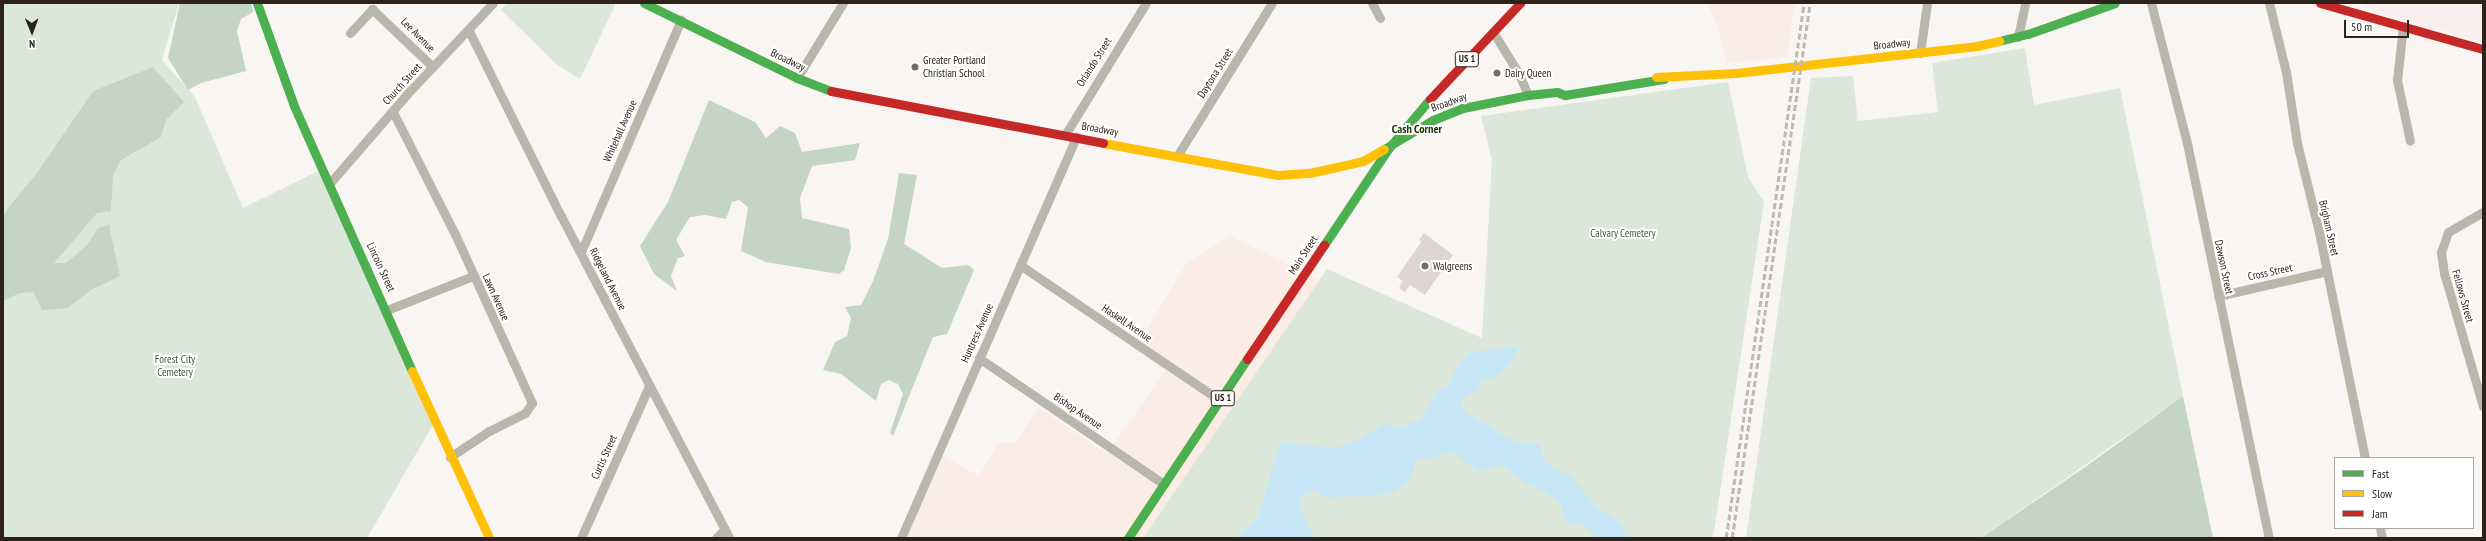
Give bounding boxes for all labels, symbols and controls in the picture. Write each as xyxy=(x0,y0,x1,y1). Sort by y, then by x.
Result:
north arrow xyxy=(12,12,52,52)
scale bar xyxy=(2346,12,2411,38)
street label: Lee Avenue xyxy=(398,15,438,55)
text: 50 m xyxy=(2351,19,2372,34)
street label: Orlando Street xyxy=(1074,35,1114,89)
street label: Broadway xyxy=(1873,35,1911,53)
text: N xyxy=(29,37,35,51)
street label: Broadway xyxy=(768,46,808,74)
street label: Daytona Street xyxy=(1194,46,1236,100)
road number: US 1 xyxy=(1454,51,1480,67)
place label: Greater Portland Christian School xyxy=(923,54,985,80)
street label: Church Street xyxy=(380,60,424,108)
marker: Greater Portland Christian School xyxy=(910,62,920,72)
place label: Dairy Queen xyxy=(1505,66,1552,80)
marker: Dairy Queen xyxy=(1492,68,1502,78)
street label: Broadway xyxy=(1429,89,1469,115)
street label: Whitehall Avenue xyxy=(600,98,640,164)
street label: Broadway xyxy=(1081,119,1119,139)
district label: Cash Corner xyxy=(1392,122,1442,136)
street label: Brigham Street xyxy=(2316,199,2342,257)
park label: Calvary Cemetery xyxy=(1590,226,1656,240)
street label: Main Street xyxy=(1286,233,1320,277)
street label: Dawson Street xyxy=(2212,239,2236,295)
street label: Lincoln Street xyxy=(364,240,398,294)
street label: Ridgeland Avenue xyxy=(587,246,629,312)
place label: Walgreens xyxy=(1433,259,1472,273)
marker: Walgreens xyxy=(1420,261,1430,271)
street label: Cross Street xyxy=(2247,261,2293,283)
street label: Fellows Street xyxy=(2449,268,2477,324)
street label: Lawn Avenue xyxy=(480,271,512,323)
street label: Huntress Avenue xyxy=(958,301,996,365)
street label: Haskell Avenue xyxy=(1099,301,1155,345)
park label: Forest City Cemetery xyxy=(155,353,195,379)
street label: Bishop Avenue xyxy=(1051,390,1105,432)
road number: US 1 xyxy=(1210,390,1236,406)
street label: Curtis Street xyxy=(588,433,620,481)
legend xyxy=(2334,457,2474,529)
text: Fast xyxy=(2372,466,2389,481)
text: Slow xyxy=(2372,486,2392,501)
text: Jam xyxy=(2372,506,2388,521)

